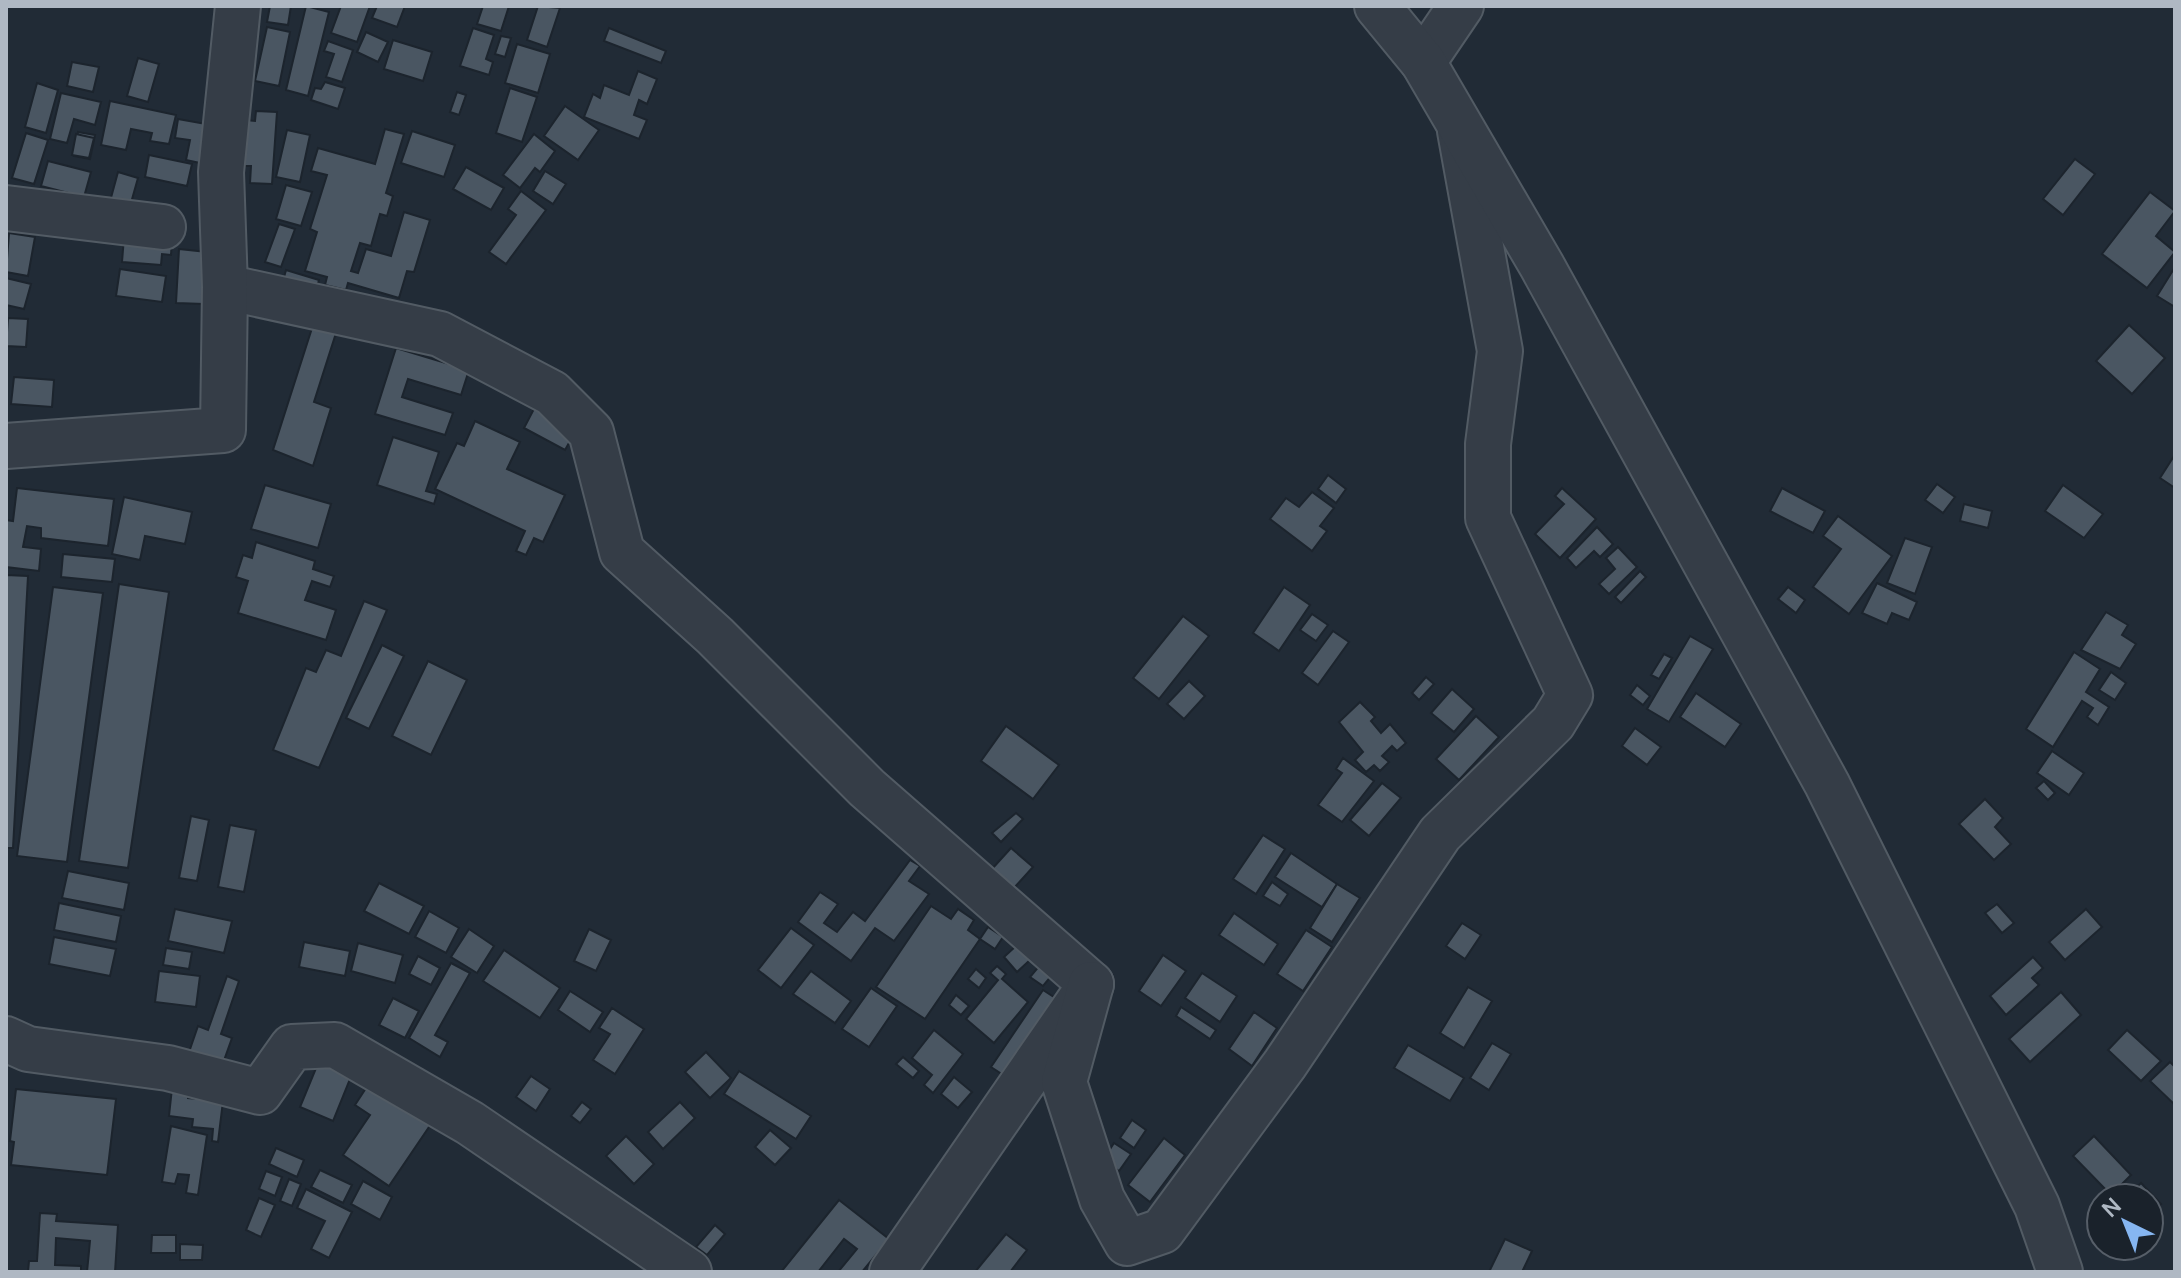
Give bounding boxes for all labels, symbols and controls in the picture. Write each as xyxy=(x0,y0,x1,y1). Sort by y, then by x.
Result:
north arrow xyxy=(2085,1182,2165,1262)
text: N xyxy=(2095,1191,2127,1224)

